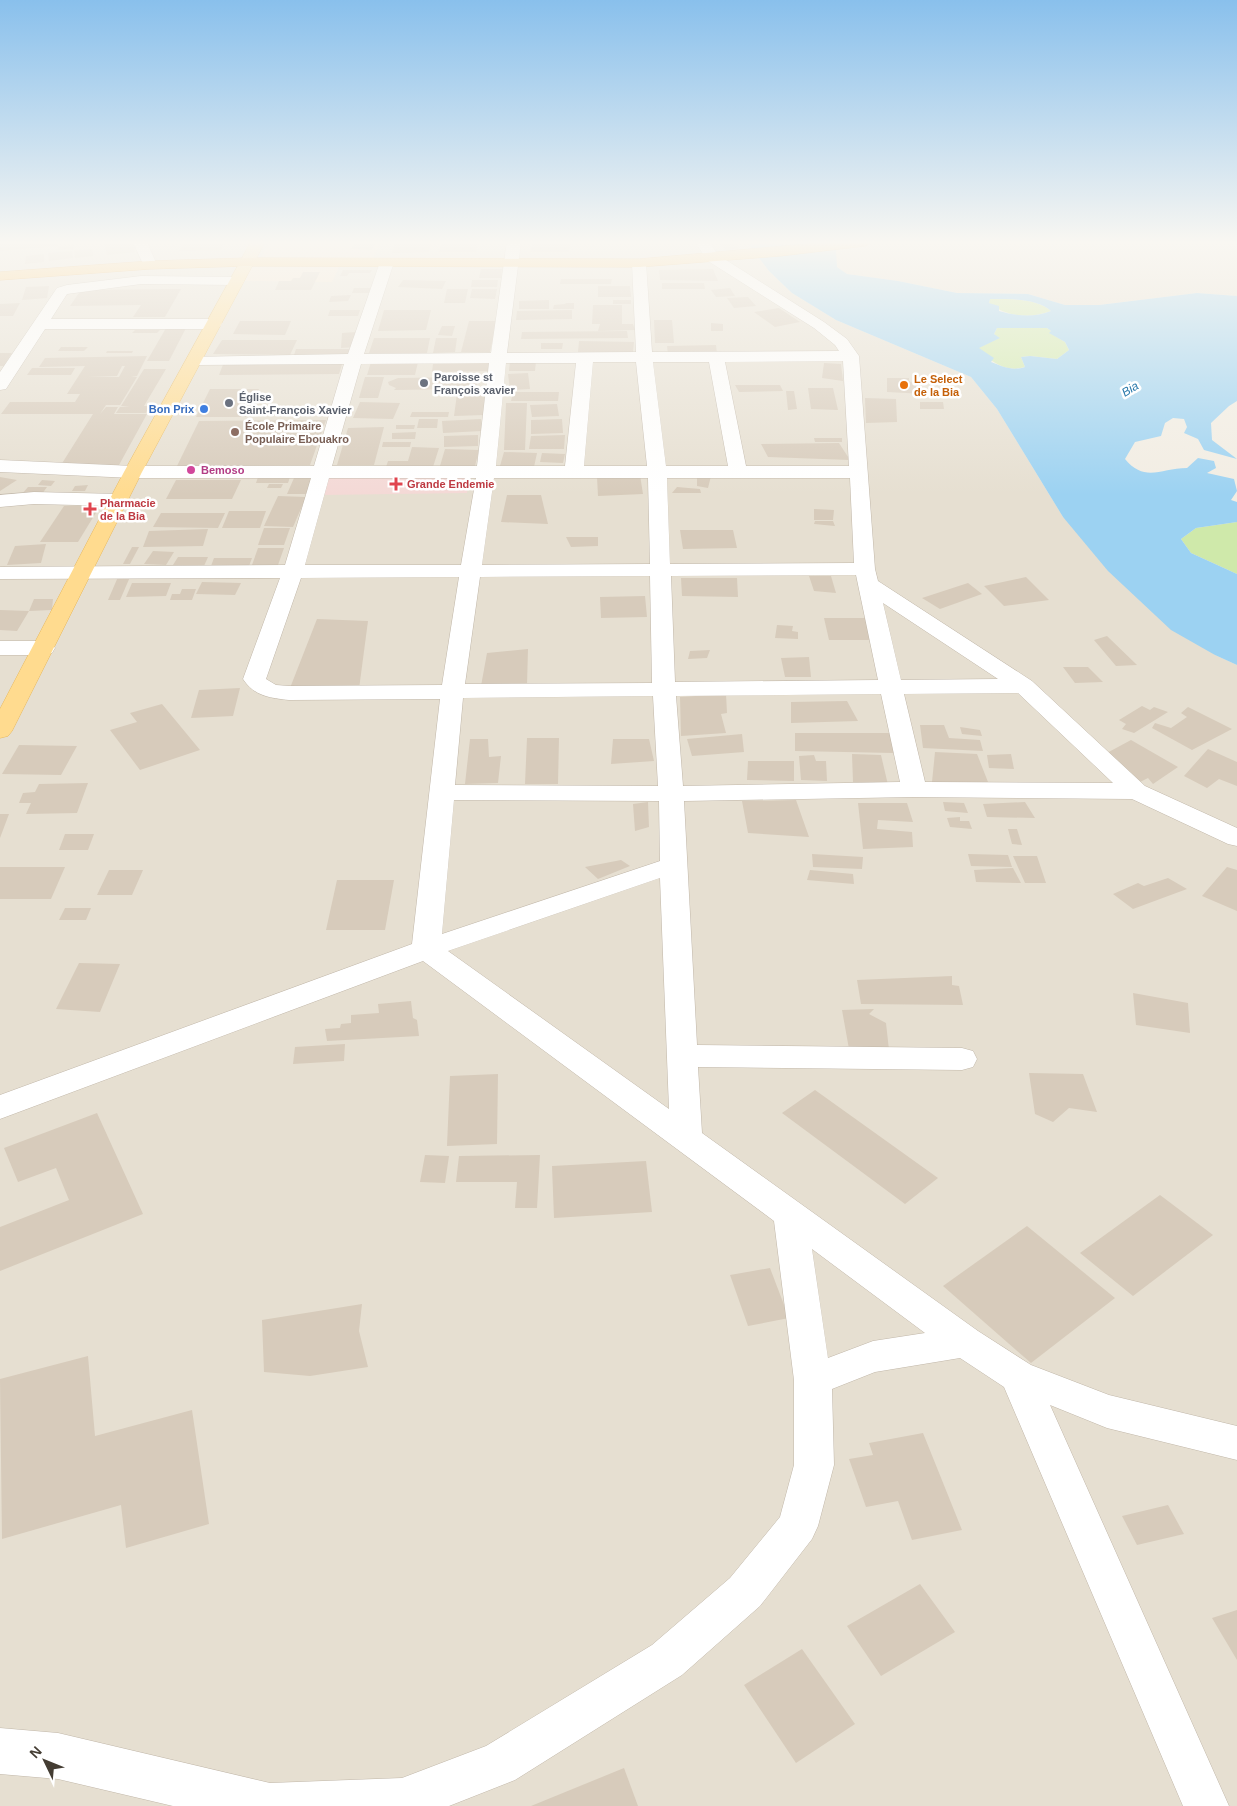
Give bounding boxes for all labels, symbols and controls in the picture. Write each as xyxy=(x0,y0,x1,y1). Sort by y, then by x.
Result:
place label: Paroisse st François xavier xyxy=(434,371,515,396)
place label: Le Select de la Bia xyxy=(914,373,963,398)
marker: Paroisse st François xavier xyxy=(418,377,430,389)
water label: Bia xyxy=(1119,378,1141,399)
marker: Le Select de la Bia xyxy=(898,379,910,391)
place label: Église Saint-François Xavier xyxy=(239,391,352,416)
marker: Église Saint-François Xavier xyxy=(223,397,235,409)
place label: Bon Prix xyxy=(149,403,195,415)
marker: Bon Prix xyxy=(198,403,210,415)
place label: École Primaire Populaire Ebouakro xyxy=(245,420,349,445)
marker: École Primaire Populaire Ebouakro xyxy=(229,426,241,438)
marker: Bemoso xyxy=(185,464,197,476)
place label: Bemoso xyxy=(201,464,245,476)
marker: Grande Endemie xyxy=(389,477,403,491)
place label: Grande Endemie xyxy=(407,478,494,490)
place label: Pharmacie de la Bia xyxy=(100,497,156,522)
marker: Pharmacie de la Bia xyxy=(84,503,96,515)
north arrow xyxy=(20,1736,70,1786)
text: N xyxy=(26,1743,45,1761)

